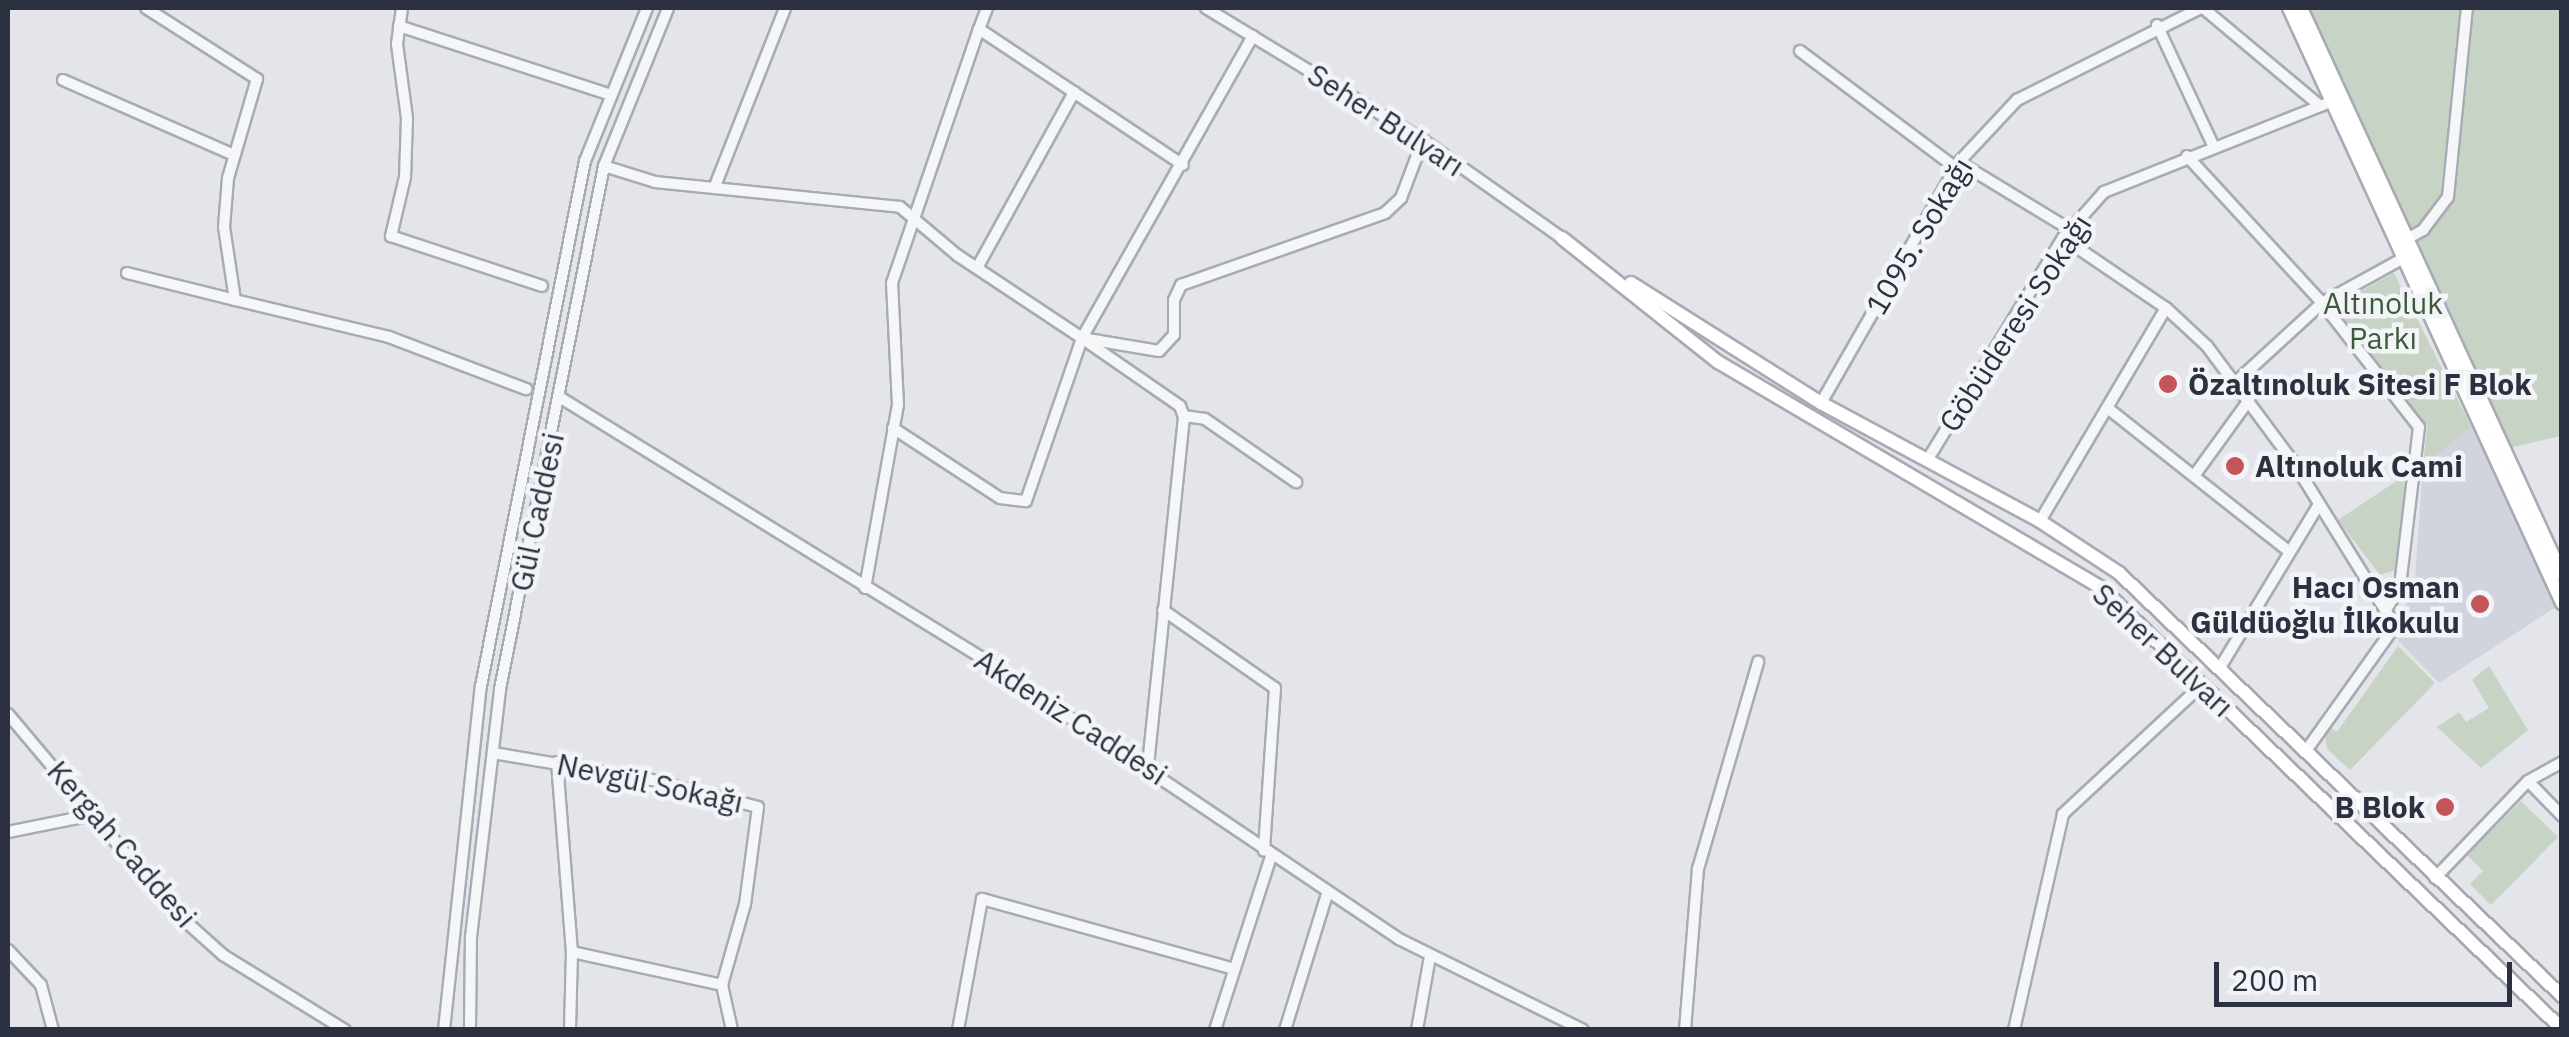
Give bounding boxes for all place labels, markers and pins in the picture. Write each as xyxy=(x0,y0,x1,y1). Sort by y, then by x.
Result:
place label: Özaltınoluk Sitesi F Blok xyxy=(2188,366,2531,402)
marker: Özaltınoluk Sitesi F Blok xyxy=(2157,373,2179,395)
place label: Altınoluk Cami xyxy=(2255,448,2463,484)
marker: Altınoluk Cami xyxy=(2224,455,2246,477)
place label: Hacı Osman Güldüoğlu İlkokulu xyxy=(2190,569,2460,640)
marker: Hacı Osman Güldüoğlu İlkokulu xyxy=(2469,593,2491,615)
place label: B Blok xyxy=(2335,789,2425,825)
marker: B Blok xyxy=(2434,796,2456,818)

